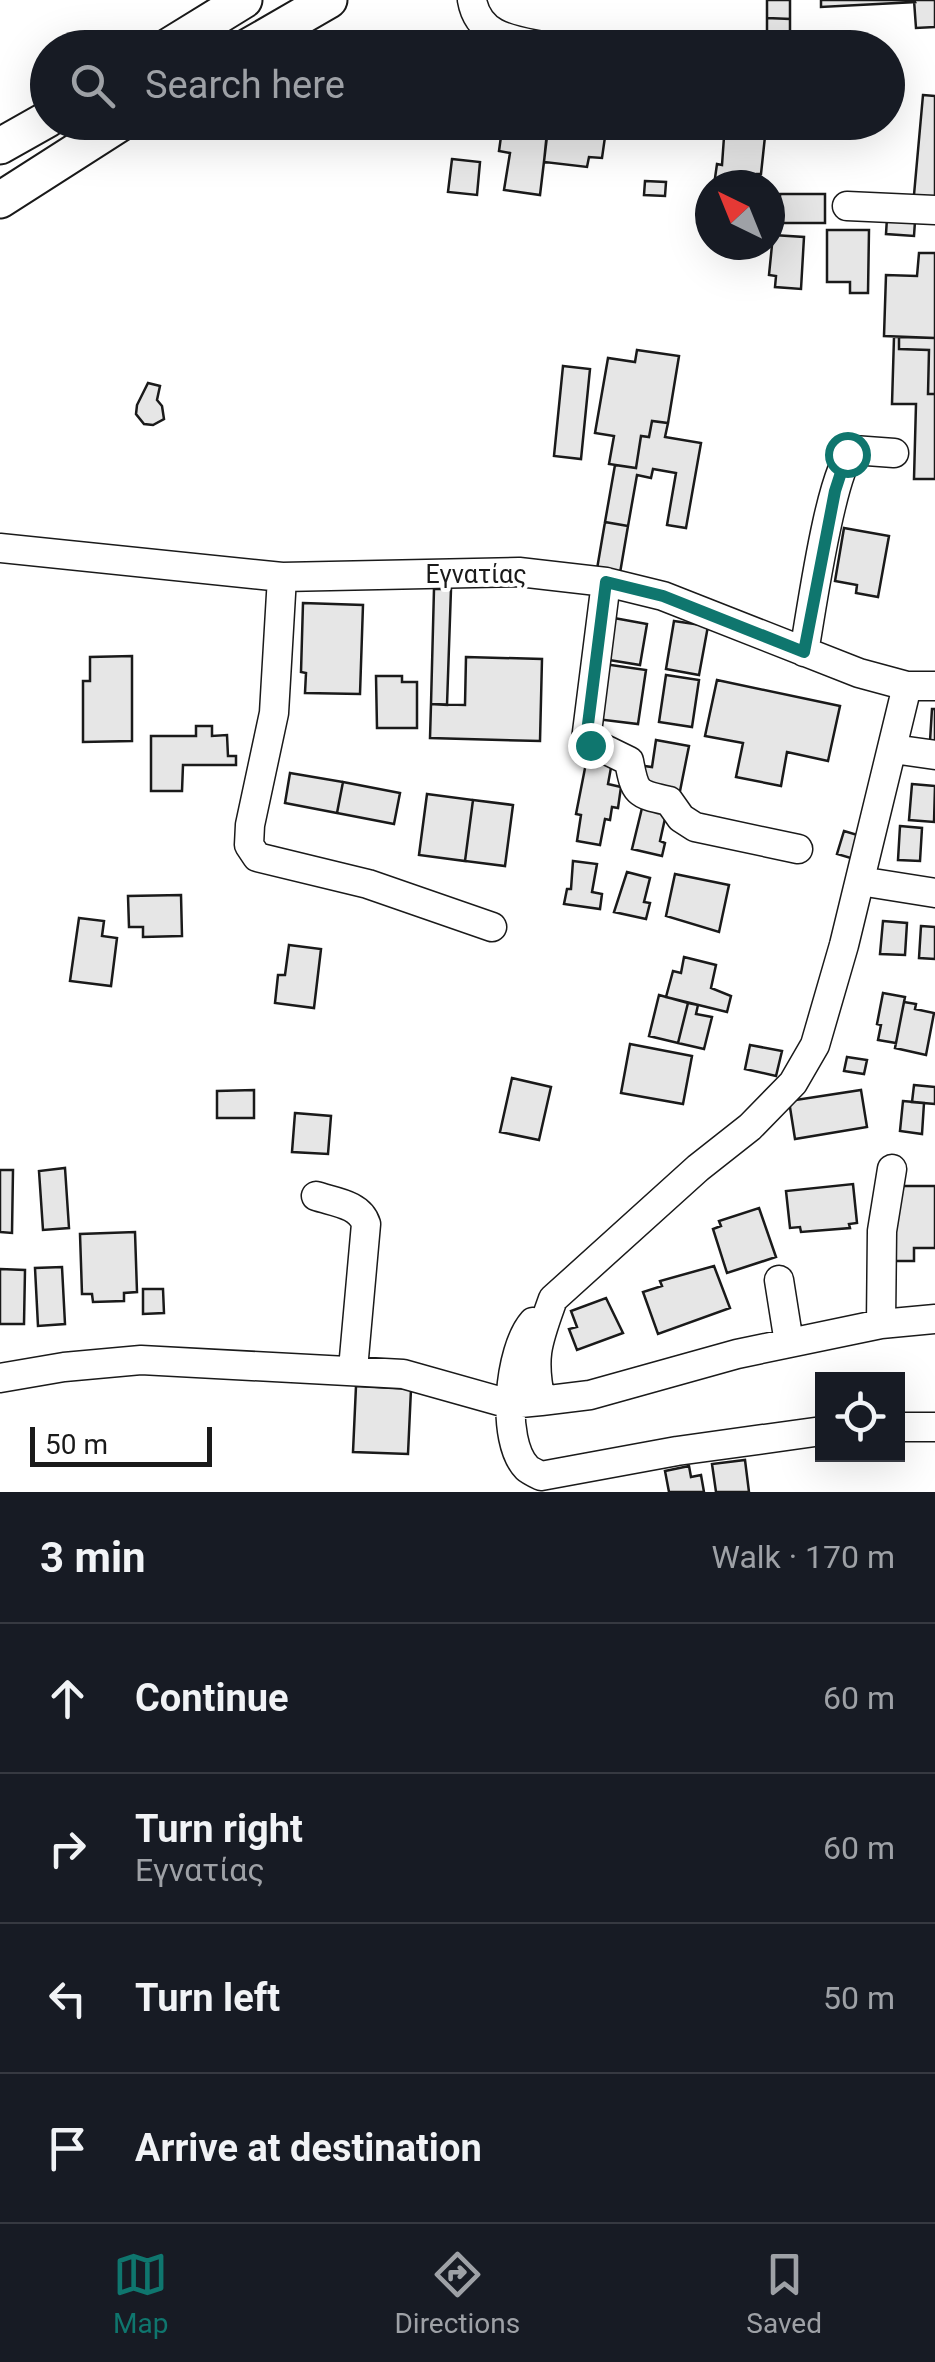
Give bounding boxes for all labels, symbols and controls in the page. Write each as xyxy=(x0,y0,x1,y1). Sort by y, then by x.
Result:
search box xyxy=(30,30,905,140)
icon: search xyxy=(65,58,120,113)
text: Search here xyxy=(145,63,345,107)
north arrow xyxy=(695,170,785,260)
route start xyxy=(825,432,871,478)
street label: Εγνατίας xyxy=(425,560,527,589)
route end xyxy=(568,723,614,769)
map controls xyxy=(815,1372,905,1462)
button: locate xyxy=(815,1372,905,1462)
scale bar xyxy=(30,1422,212,1466)
text: 50 m xyxy=(45,1428,108,1461)
text: 3 min xyxy=(40,1533,146,1582)
text: Walk · 170 m xyxy=(712,1538,895,1576)
icon: ahead xyxy=(40,1671,95,1726)
text: Continue xyxy=(135,1676,289,1720)
text: 60 m xyxy=(823,1679,895,1717)
text: Turn right xyxy=(135,1807,303,1851)
icon: right xyxy=(40,1821,95,1876)
text: 60 m xyxy=(823,1829,895,1867)
text: Εγνατίας xyxy=(135,1851,265,1889)
icon: left xyxy=(40,1971,95,2026)
text: Turn left xyxy=(135,1976,280,2020)
text: 50 m xyxy=(823,1979,895,2017)
icon: arrive xyxy=(40,2121,95,2176)
text: Arrive at destination xyxy=(135,2126,482,2170)
tab: Map xyxy=(113,2247,168,2340)
tab: Directions xyxy=(394,2247,520,2340)
tab: Saved xyxy=(746,2247,822,2340)

